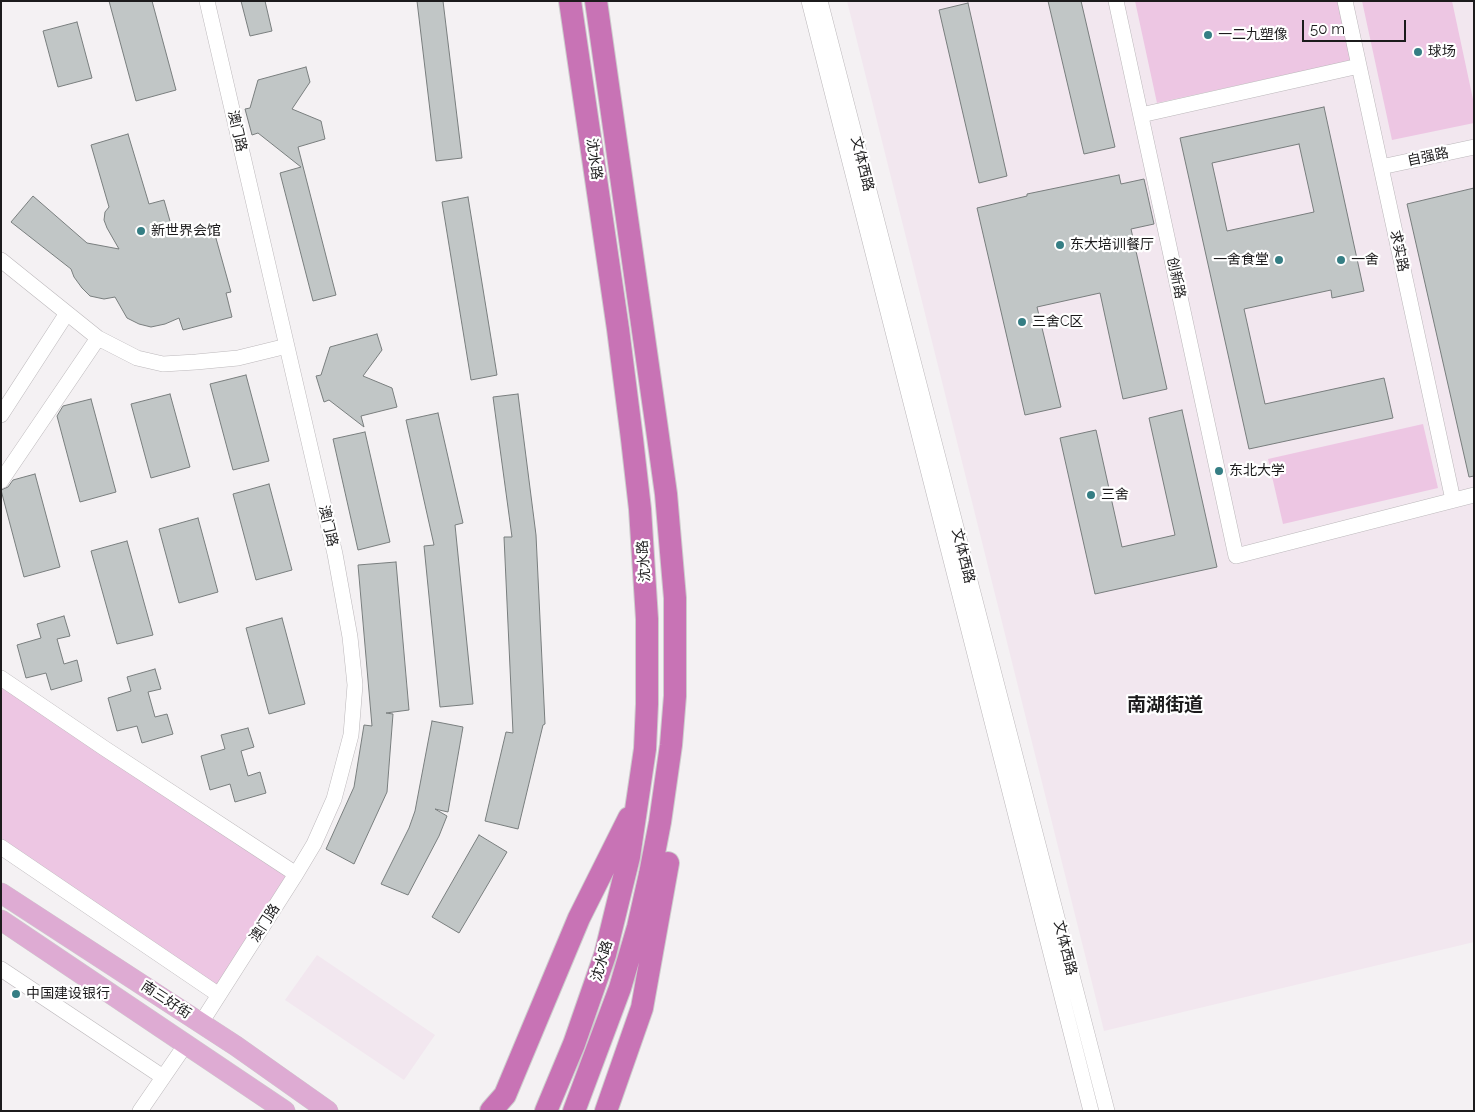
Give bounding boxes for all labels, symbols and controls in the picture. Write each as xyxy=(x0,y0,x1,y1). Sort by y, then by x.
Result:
scale bar xyxy=(1305,10,1409,42)
text: 50 m xyxy=(1310,20,1345,38)
place label: 一二九塑像 xyxy=(1218,27,1288,43)
marker: 一二九塑像 xyxy=(1202,29,1214,41)
place label: 球场 xyxy=(1428,44,1456,60)
marker: 球场 xyxy=(1412,46,1424,58)
street label: 澳门路 xyxy=(224,109,250,153)
street label: 文体西路 xyxy=(847,135,877,193)
street label: 沈水路 xyxy=(583,137,605,181)
street label: 自强路 xyxy=(1406,144,1450,170)
place label: 新世界会馆 xyxy=(151,223,221,239)
marker: 新世界会馆 xyxy=(135,225,147,237)
street label: 求实路 xyxy=(1386,229,1412,273)
place label: 东大培训餐厅 xyxy=(1070,237,1154,253)
marker: 东大培训餐厅 xyxy=(1054,239,1066,251)
place label: 一舍食堂 xyxy=(1213,252,1269,268)
place label: 一舍 xyxy=(1351,252,1379,268)
marker: 一舍食堂 xyxy=(1273,254,1285,266)
marker: 一舍 xyxy=(1335,254,1347,266)
street label: 创新路 xyxy=(1163,256,1189,300)
place label: 三舍C区 xyxy=(1032,314,1084,330)
marker: 三舍C区 xyxy=(1016,316,1028,328)
place label: 东北大学 xyxy=(1229,463,1285,479)
marker: 东北大学 xyxy=(1213,465,1225,477)
place label: 三舍 xyxy=(1101,487,1129,503)
marker: 三舍 xyxy=(1085,489,1097,501)
street label: 澳门路 xyxy=(315,504,341,548)
street label: 文体西路 xyxy=(948,527,978,585)
street label: 沈水路 xyxy=(634,539,654,583)
district label: 南湖街道 xyxy=(1127,694,1203,716)
street label: 澳门路 xyxy=(247,901,283,945)
street label: 文体西路 xyxy=(1050,919,1080,977)
street label: 沈水路 xyxy=(588,938,616,984)
street label: 南三好街 xyxy=(138,978,194,1022)
place label: 中国建设银行 xyxy=(26,986,110,1002)
marker: 中国建设银行 xyxy=(10,988,22,1000)

